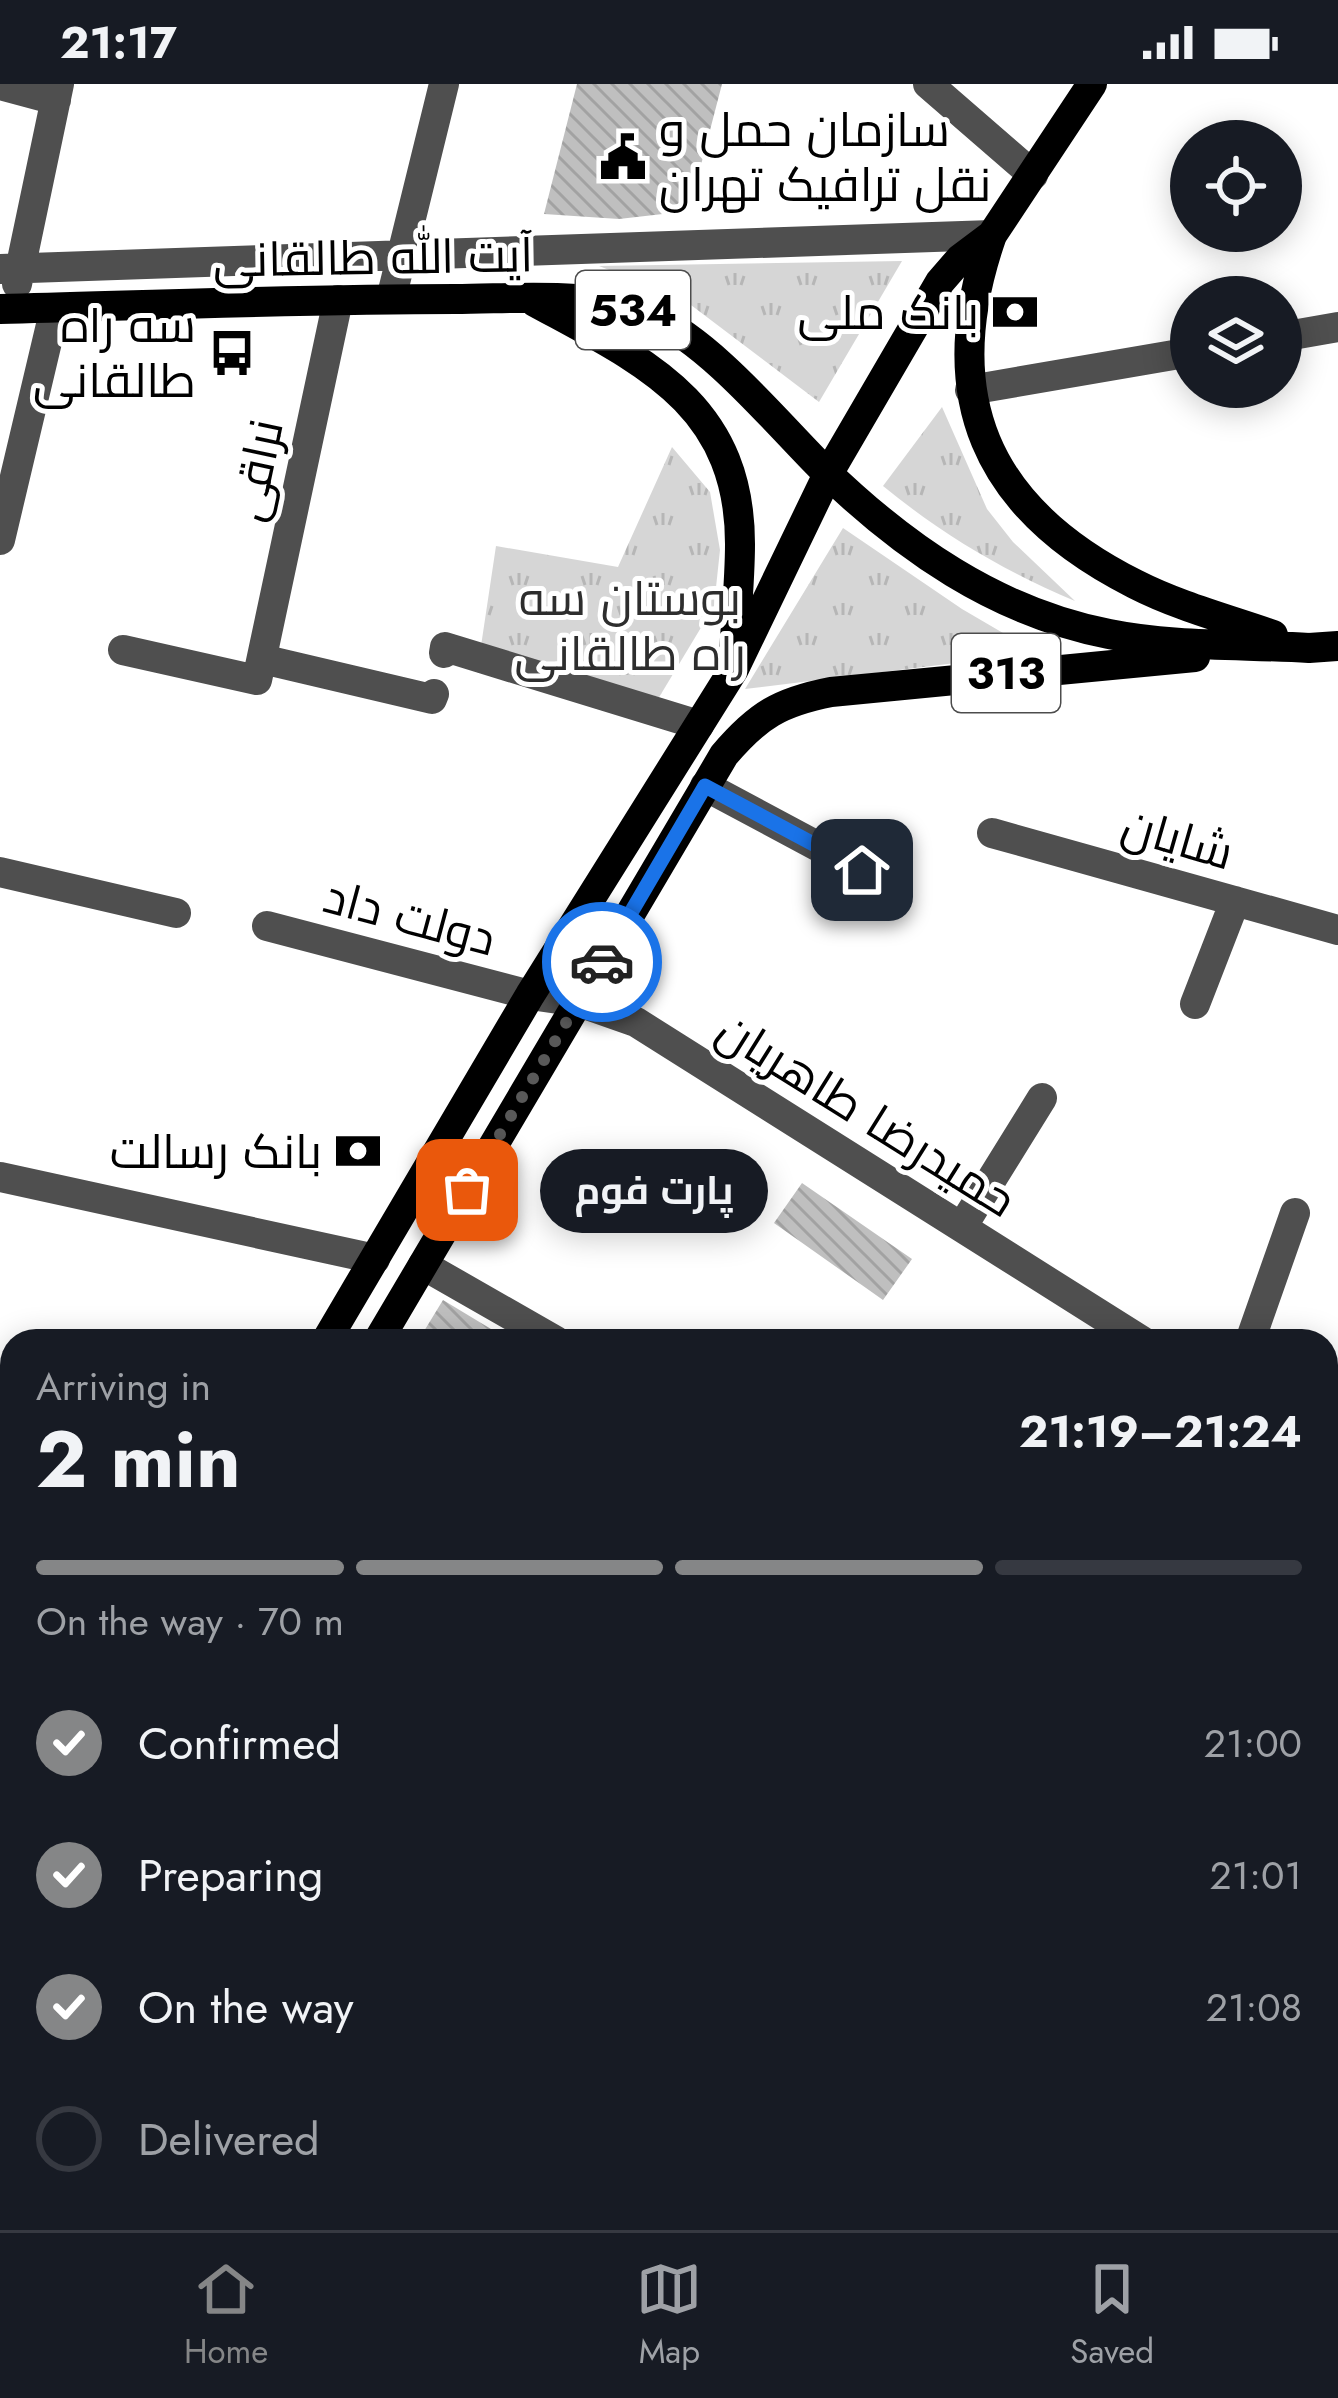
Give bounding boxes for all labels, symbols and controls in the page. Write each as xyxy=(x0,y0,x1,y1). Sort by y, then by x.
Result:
text: 21:17 xyxy=(60,10,177,75)
place label: سازمان حمل و نقل ترافیک تهران xyxy=(659,95,991,219)
map controls xyxy=(1170,120,1302,408)
button: locate xyxy=(1170,120,1302,252)
public building icon: سازمان حمل و نقل ترافیک تهران xyxy=(598,132,648,182)
street label: آیت الله طالقانی xyxy=(212,220,534,295)
road number: 534 xyxy=(576,271,690,349)
button: layers xyxy=(1170,276,1302,408)
place label: بانک ملی xyxy=(798,278,979,347)
bank icon: بانک ملی xyxy=(990,287,1040,337)
place label: سه راه طالقانی xyxy=(33,291,196,415)
bus stop icon: سه راه طالقانی xyxy=(207,328,257,378)
street label: نراقی xyxy=(212,413,301,527)
park label: بوستان سه راه طالقانی xyxy=(514,564,746,688)
road number: 313 xyxy=(952,634,1060,712)
street label: شایان xyxy=(1114,790,1242,887)
pin xyxy=(811,819,913,921)
icon: home xyxy=(829,837,895,903)
street label: دولت داد xyxy=(316,861,504,974)
courier xyxy=(542,902,662,1022)
icon: car xyxy=(569,929,635,995)
street label: حمیدرضا طاهریان xyxy=(704,995,1030,1234)
place label: بانک رسالت xyxy=(110,1117,322,1186)
bank icon: بانک رسالت xyxy=(333,1126,383,1176)
pin xyxy=(416,1139,518,1241)
callout: پارت فوم xyxy=(539,1148,767,1232)
icon: bag xyxy=(434,1157,500,1223)
text: پارت فوم xyxy=(574,1162,734,1219)
text: Arriving in xyxy=(36,1358,211,1415)
text: 21:19–21:24 xyxy=(1019,1399,1302,1464)
text: 2 min xyxy=(36,1404,241,1516)
text: On the way · 70 m xyxy=(36,1593,344,1650)
icon: check xyxy=(36,1710,102,1776)
text: Confirmed xyxy=(138,1711,341,1776)
text: 21:00 xyxy=(1204,1715,1302,1772)
icon: check xyxy=(36,1842,102,1908)
text: Preparing xyxy=(138,1843,323,1908)
text: 21:01 xyxy=(1210,1847,1302,1904)
icon: check xyxy=(36,1974,102,2040)
text: On the way xyxy=(138,1975,354,2040)
text: 21:08 xyxy=(1206,1979,1302,2036)
text: Delivered xyxy=(138,2107,320,2172)
tab: Home xyxy=(184,2256,268,2375)
tab: Map xyxy=(636,2256,702,2375)
tab: Saved xyxy=(1070,2256,1154,2375)

